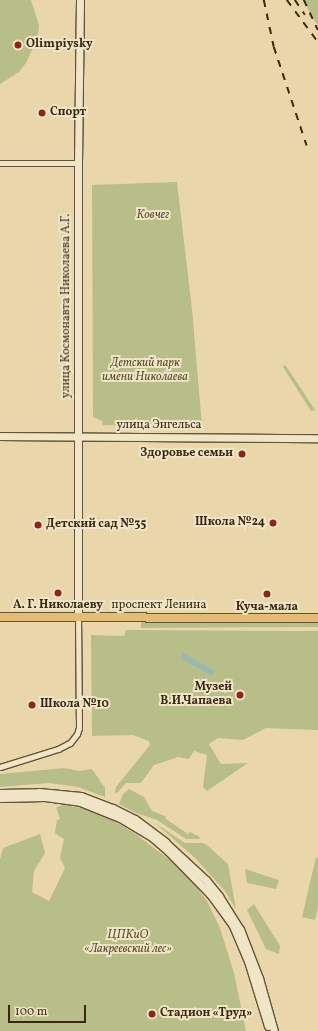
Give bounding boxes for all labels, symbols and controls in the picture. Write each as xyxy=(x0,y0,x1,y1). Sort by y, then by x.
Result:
place label: Olimpiysky xyxy=(26,38,93,52)
marker: Olimpiysky xyxy=(13,40,23,50)
place label: Спорт xyxy=(50,106,86,120)
marker: Спорт xyxy=(37,108,47,118)
park label: Ковчег xyxy=(137,209,169,223)
street label: улица Космонавта Николаева А.Г. xyxy=(60,214,74,398)
park label: Детский парк имени Николаева xyxy=(102,357,188,385)
street label: улица Энгельса xyxy=(116,419,202,433)
place label: Здоровье семьи xyxy=(140,447,233,461)
marker: Здоровье семьи xyxy=(236,448,248,460)
place label: Школа №24 xyxy=(195,516,265,530)
place label: Детский сад №35 xyxy=(46,518,146,532)
marker: Школа №24 xyxy=(268,518,278,528)
marker: Детский сад №35 xyxy=(33,520,43,530)
marker: А. Г. Николаеву xyxy=(53,588,63,598)
marker: Куча-мала xyxy=(262,589,272,599)
place label: А. Г. Николаеву xyxy=(13,599,103,613)
street label: проспект Ленина xyxy=(112,599,206,613)
place label: Куча-мала xyxy=(236,601,298,615)
place label: Музей В.И.Чапаева xyxy=(160,681,232,709)
marker: Музей В.И.Чапаева xyxy=(235,690,245,700)
place label: Школа №10 xyxy=(40,698,109,712)
marker: Школа №10 xyxy=(27,700,37,710)
park label: ЦПКиО «Лакреевский лес» xyxy=(84,929,172,957)
scale bar xyxy=(10,997,88,1023)
text: 100 m xyxy=(15,1004,47,1020)
place label: Стадион «Труд» xyxy=(160,1007,252,1021)
marker: Стадион «Труд» xyxy=(147,1009,157,1019)

